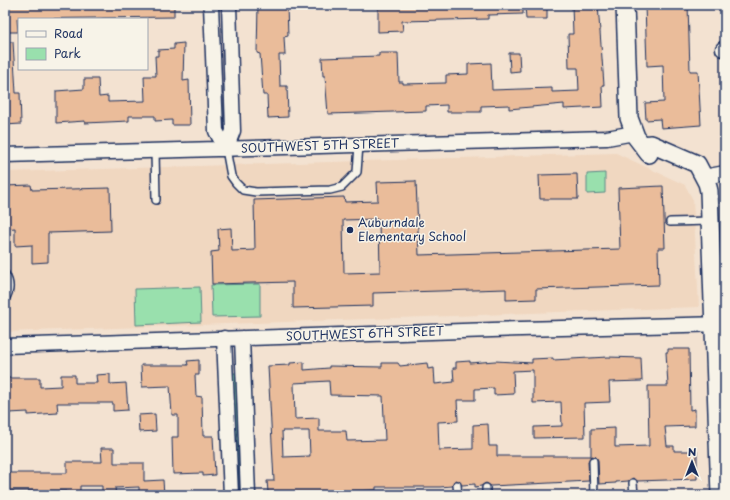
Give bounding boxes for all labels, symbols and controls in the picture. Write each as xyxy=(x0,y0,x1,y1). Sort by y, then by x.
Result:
legend xyxy=(18,18,148,70)
text: Road xyxy=(54,24,83,42)
text: Park xyxy=(54,44,81,62)
street label: SOUTHWEST 5TH STREET xyxy=(241,133,400,157)
place label: Auburndale Elementary School xyxy=(358,213,466,245)
marker: Auburndale Elementary School xyxy=(345,225,355,235)
street label: SOUTHWEST 6TH STREET xyxy=(286,321,445,345)
north arrow xyxy=(672,442,712,482)
text: N xyxy=(688,443,697,460)

